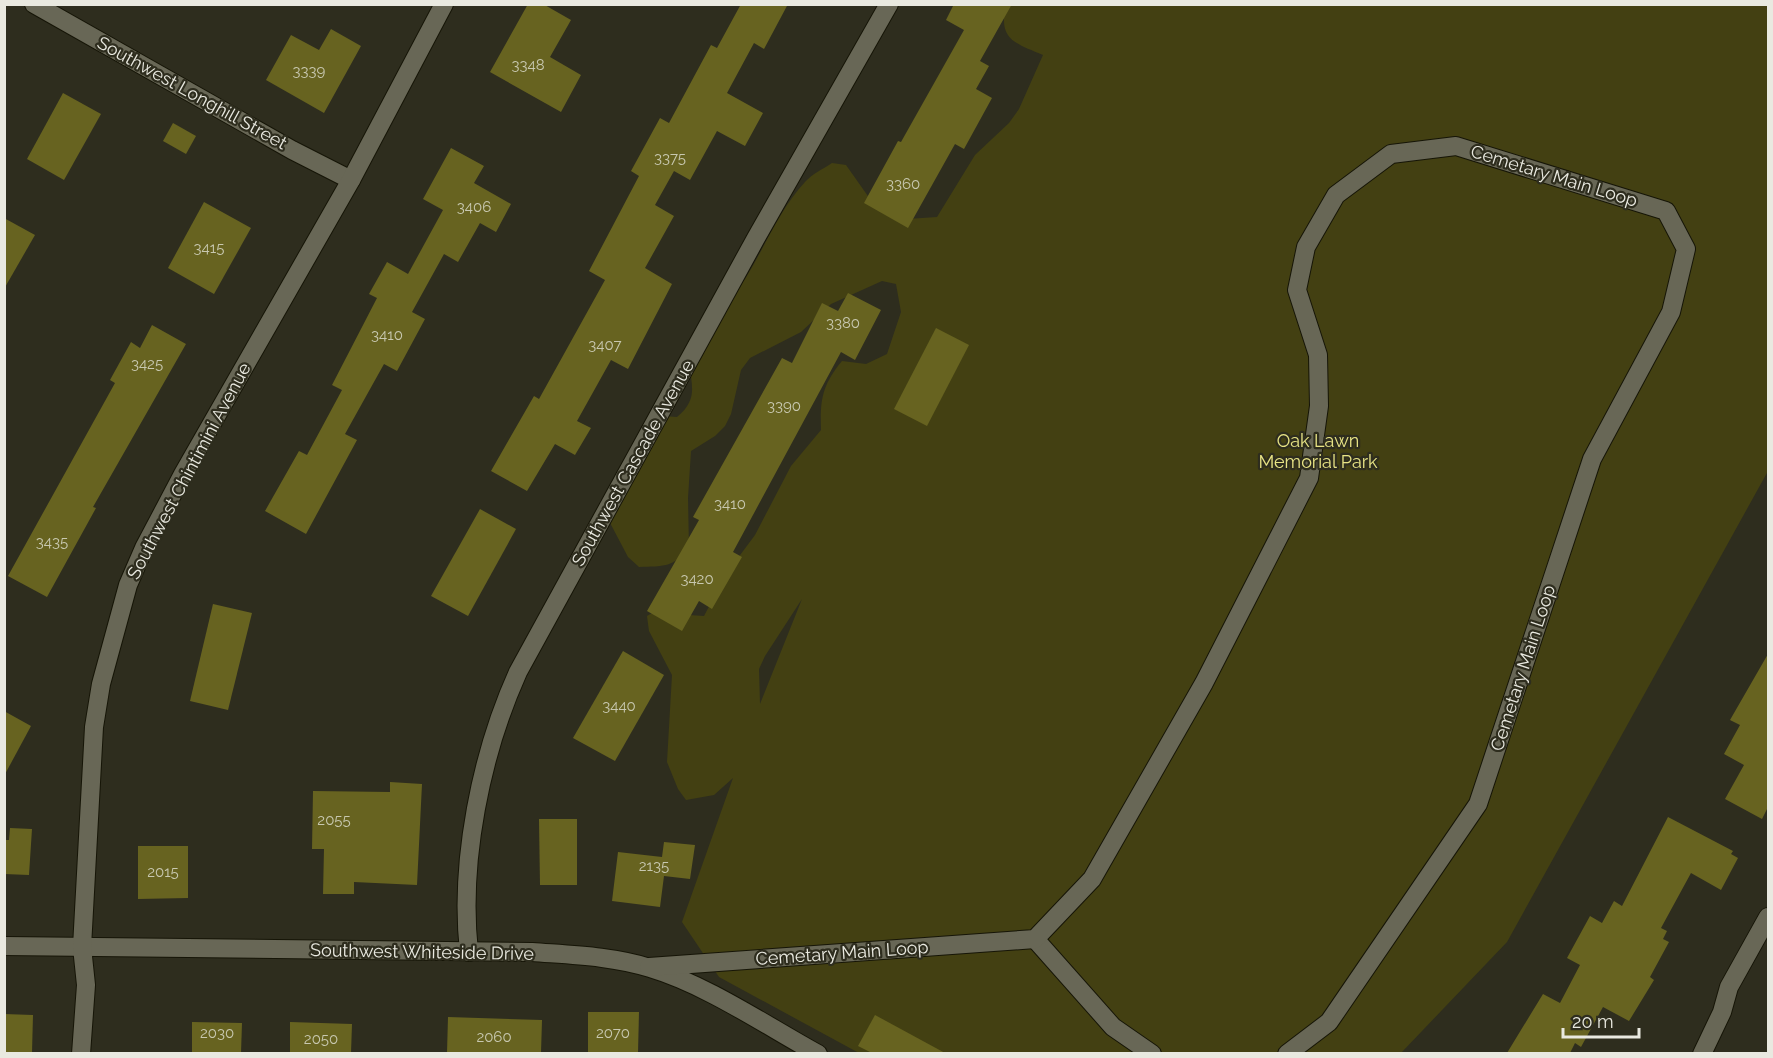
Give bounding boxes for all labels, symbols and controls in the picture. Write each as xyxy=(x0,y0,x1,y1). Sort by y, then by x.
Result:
street label: Southwest Longhill Street xyxy=(94,32,291,154)
house number: 3348 xyxy=(511,56,545,74)
house number: 3339 xyxy=(293,62,326,80)
street label: Cemetary Main Loop xyxy=(1468,140,1640,211)
house number: 3375 xyxy=(654,149,686,167)
house number: 3360 xyxy=(886,175,920,193)
house number: 3406 xyxy=(457,198,491,216)
house number: 3415 xyxy=(194,239,224,257)
house number: 3380 xyxy=(826,314,860,332)
house number: 3410 xyxy=(371,326,403,344)
house number: 3407 xyxy=(588,336,622,354)
house number: 3425 xyxy=(131,355,163,373)
street label: Southwest Cascade Avenue xyxy=(567,356,698,569)
street label: Southwest Chintimini Avenue xyxy=(122,359,255,583)
house number: 3390 xyxy=(767,397,801,415)
park label: Oak Lawn Memorial Park xyxy=(1258,430,1378,472)
house number: 3410 xyxy=(714,495,746,513)
house number: 3435 xyxy=(36,533,68,551)
house number: 3420 xyxy=(680,570,714,588)
street label: Cemetary Main Loop xyxy=(1486,582,1559,753)
house number: 3440 xyxy=(602,697,636,715)
house number: 2055 xyxy=(317,811,351,829)
house number: 2135 xyxy=(639,857,669,875)
house number: 2015 xyxy=(147,863,179,881)
street label: Cemetary Main Loop xyxy=(755,936,929,969)
street label: Southwest Whiteside Drive xyxy=(310,939,535,964)
scale bar xyxy=(1563,1001,1640,1039)
text: 20 m xyxy=(1572,1011,1614,1032)
house number: 2030 xyxy=(200,1024,234,1042)
house number: 2070 xyxy=(596,1024,630,1042)
house number: 2060 xyxy=(476,1028,512,1046)
house number: 2050 xyxy=(304,1030,338,1048)

